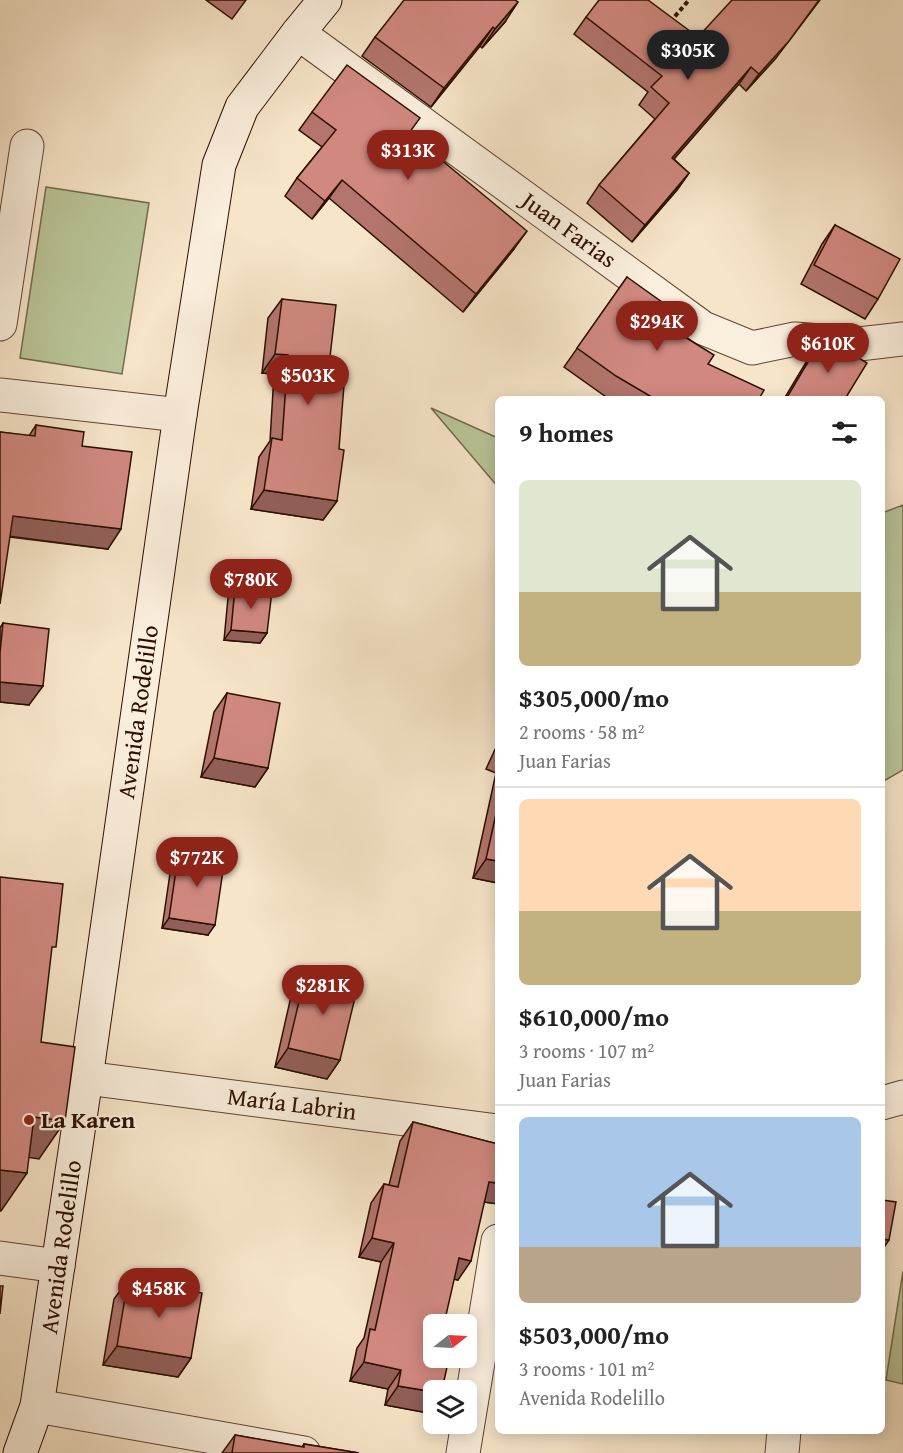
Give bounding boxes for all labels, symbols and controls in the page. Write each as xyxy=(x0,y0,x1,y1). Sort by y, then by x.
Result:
pin: $305K xyxy=(646,30,730,81)
text: $305K xyxy=(661,35,715,64)
pin: $313K xyxy=(366,130,450,181)
text: $313K xyxy=(381,135,435,164)
street label: Juan Farias xyxy=(512,181,624,276)
pin: $294K xyxy=(615,301,699,352)
text: $294K xyxy=(630,306,684,335)
pin: $610K xyxy=(786,323,870,374)
text: $610K xyxy=(801,328,855,357)
pin: $503K xyxy=(266,355,350,406)
text: $503K xyxy=(281,360,335,389)
text: 9 homes xyxy=(519,413,614,452)
icon: filters xyxy=(828,416,861,449)
icon: home xyxy=(636,519,744,627)
pin: $780K xyxy=(209,559,293,610)
text: $780K xyxy=(224,564,278,593)
street label: Avenida Rodelillo xyxy=(108,623,167,801)
text: $305,000/mo xyxy=(519,678,669,717)
text: 2 rooms · 58 m² xyxy=(519,717,645,746)
text: Juan Farias xyxy=(519,746,611,775)
pin: $772K xyxy=(155,837,239,888)
icon: home xyxy=(636,838,744,946)
text: $772K xyxy=(170,842,224,871)
pin: $281K xyxy=(281,965,365,1016)
text: $281K xyxy=(296,970,350,999)
text: $610,000/mo xyxy=(519,997,669,1036)
text: 3 rooms · 107 m² xyxy=(519,1036,654,1065)
text: Juan Farias xyxy=(519,1065,611,1094)
street label: María Labrin xyxy=(225,1078,359,1129)
place label: La Karen xyxy=(41,1102,135,1137)
marker: La Karen xyxy=(22,1113,36,1127)
icon: home xyxy=(636,1156,744,1264)
street label: Avenida Rodelillo xyxy=(31,1158,90,1336)
pin: $458K xyxy=(117,1268,201,1319)
text: $458K xyxy=(132,1273,186,1302)
north arrow xyxy=(423,1314,477,1368)
map controls xyxy=(423,1314,477,1434)
text: $503,000/mo xyxy=(519,1315,669,1354)
text: 3 rooms · 101 m² xyxy=(519,1354,654,1383)
button: layers xyxy=(423,1380,477,1434)
text: Avenida Rodelillo xyxy=(519,1383,665,1412)

